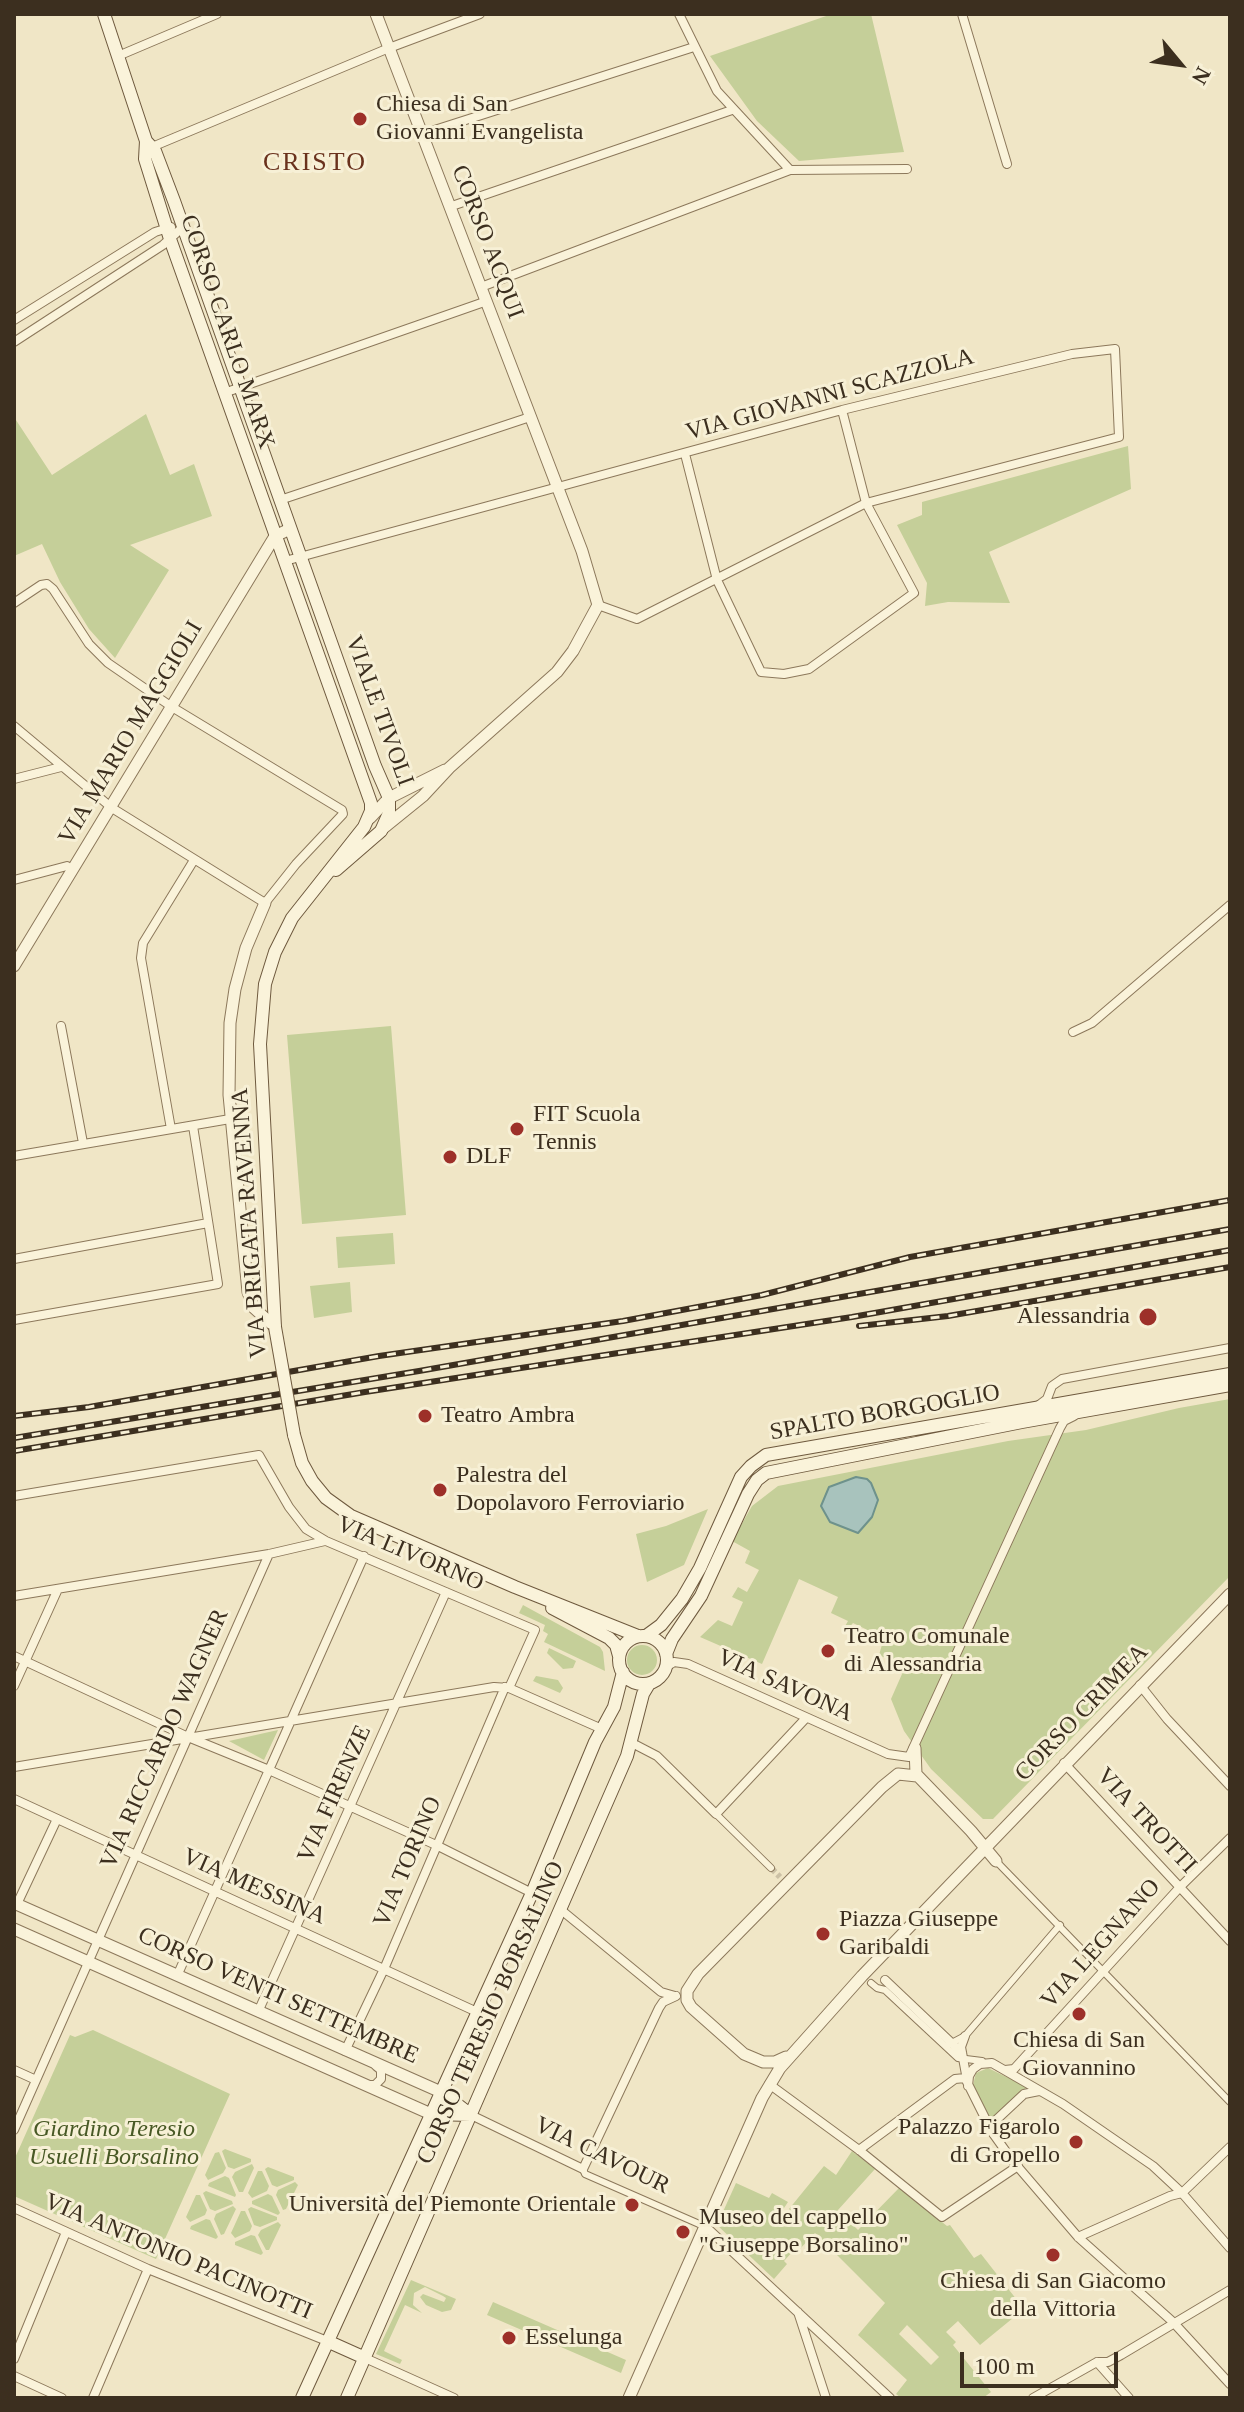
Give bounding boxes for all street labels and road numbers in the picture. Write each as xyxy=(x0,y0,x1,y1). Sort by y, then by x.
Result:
street label: CORSO ACQUI xyxy=(445,161,529,323)
street label: CORSO CARLO MARX xyxy=(173,211,281,453)
street label: VIA GIOVANNI SCAZZOLA xyxy=(683,343,977,447)
street label: VIA MARIO MAGGIOLI xyxy=(53,616,209,850)
street label: VIALE TIVOLI xyxy=(338,632,420,790)
street label: VIA BRIGATA RAVENNA xyxy=(226,1087,274,1359)
street label: SPALTO BORGOGLIO xyxy=(768,1379,1002,1447)
street label: VIA LIVORNO xyxy=(332,1510,488,1598)
street label: VIA RICCARDO WAGNER xyxy=(95,1605,235,1873)
street label: CORSO CRIMEA xyxy=(1009,1638,1155,1788)
street label: VIA SAVONA xyxy=(713,1643,857,1729)
street label: VIA FIRENZE xyxy=(292,1721,378,1867)
street label: VIA TROTTI xyxy=(1090,1762,1202,1880)
street label: VIA TORINO xyxy=(368,1792,448,1932)
street label: VIA MESSINA xyxy=(178,1843,330,1931)
street label: CORSO TERESIO BORSALINO xyxy=(411,1857,571,2169)
street label: VIA LEGNANO xyxy=(1035,1873,1167,2015)
street label: CORSO VENTI SETTEMBRE xyxy=(133,1921,423,2071)
street label: VIA CAVOUR xyxy=(530,2111,674,2201)
street label: VIA ANTONIO PACINOTTI xyxy=(40,2187,316,2327)

